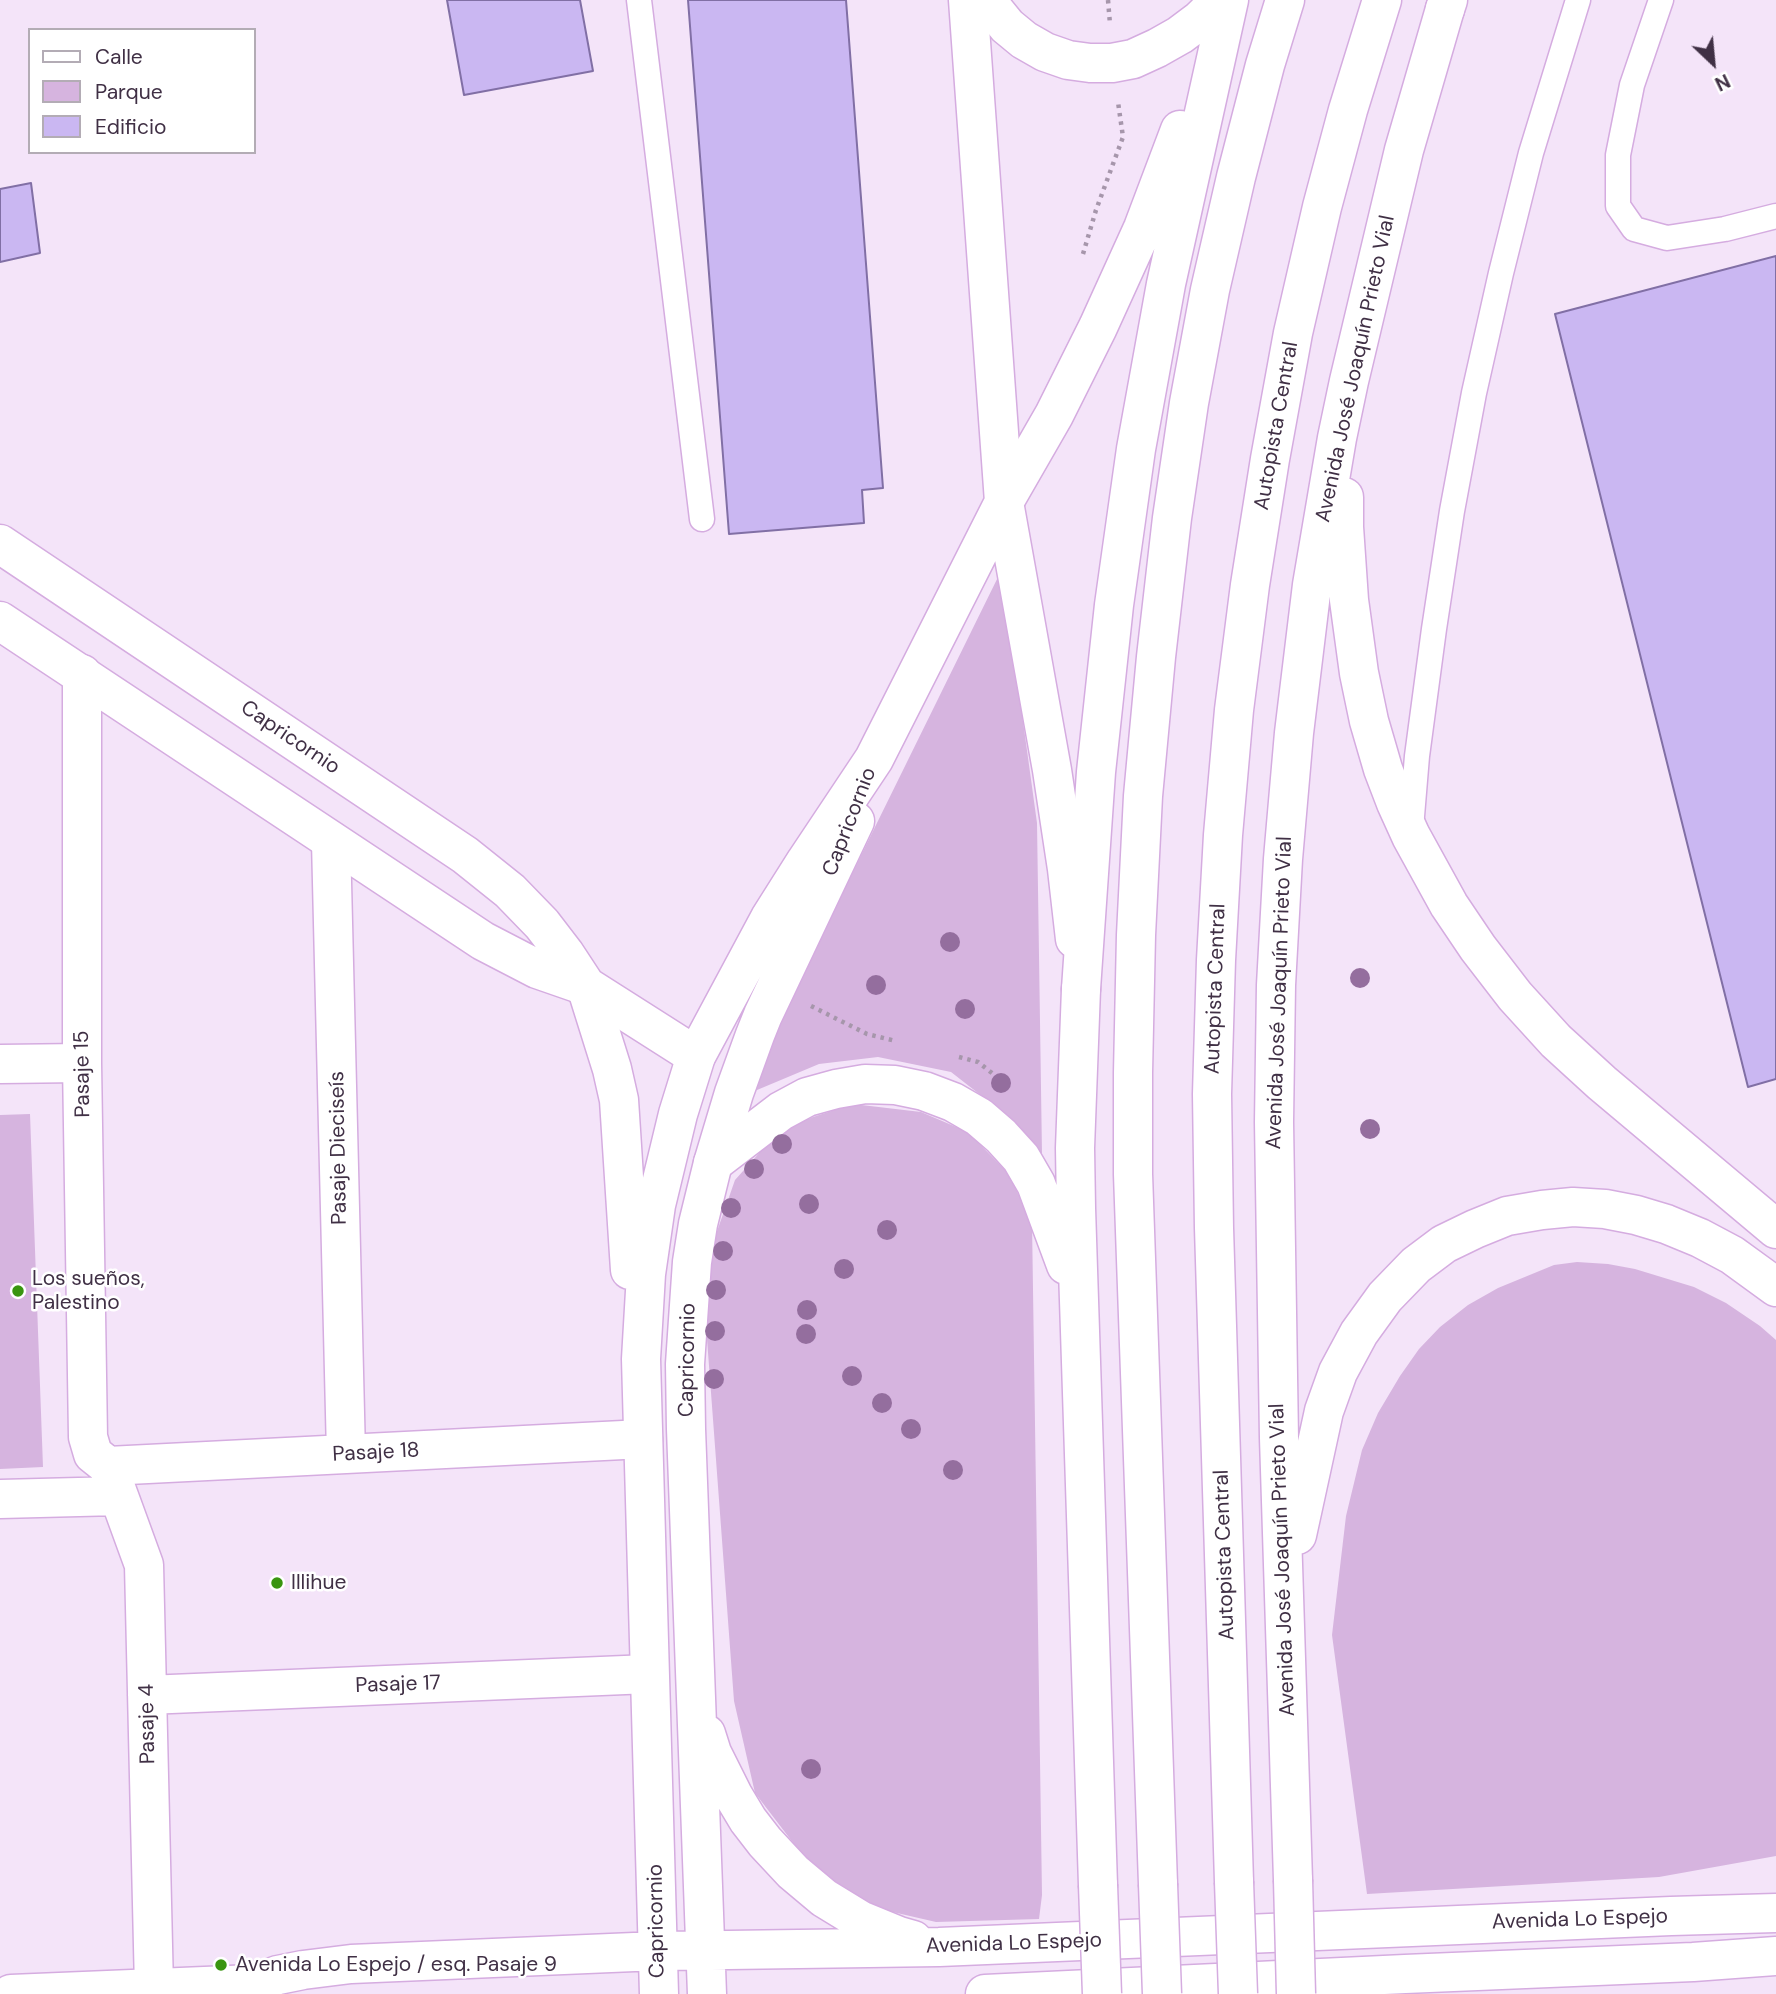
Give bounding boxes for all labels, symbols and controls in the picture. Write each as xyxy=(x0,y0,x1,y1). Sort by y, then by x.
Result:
legend xyxy=(28,28,256,154)
north arrow xyxy=(1678,28,1748,98)
text: Calle xyxy=(95,43,143,71)
text: N xyxy=(1711,68,1734,97)
text: Parque xyxy=(95,78,163,106)
text: Edificio xyxy=(95,113,166,141)
street label: Avenida José Joaquín Prieto Vial xyxy=(1311,213,1401,525)
street label: Autopista Central xyxy=(1250,340,1304,512)
street label: Capricornio xyxy=(236,696,344,780)
street label: Capricornio xyxy=(818,764,882,880)
street label: Avenida José Joaquín Prieto Vial xyxy=(1262,836,1298,1150)
street label: Autopista Central xyxy=(1200,903,1232,1075)
street label: Pasaje 15 xyxy=(70,1030,96,1118)
street label: Pasaje Dieciseís xyxy=(325,1071,353,1225)
place label: Los sueños, Palestino xyxy=(32,1266,145,1316)
marker: Los sueños, Palestino xyxy=(10,1283,26,1299)
street label: Capricornio xyxy=(674,1303,702,1417)
street label: Avenida José Joaquín Prieto Vial xyxy=(1265,1403,1301,1717)
street label: Pasaje 18 xyxy=(332,1438,420,1468)
street label: Autopista Central xyxy=(1209,1469,1241,1641)
place label: Illihue xyxy=(291,1570,346,1596)
marker: Illihue xyxy=(269,1575,285,1591)
street label: Pasaje 17 xyxy=(355,1671,441,1699)
street label: Pasaje 4 xyxy=(135,1684,161,1764)
street label: Capricornio xyxy=(643,1864,671,1978)
street label: Avenida Lo Espejo xyxy=(1491,1904,1669,1936)
street label: Avenida Lo Espejo xyxy=(925,1928,1103,1960)
place label: Avenida Lo Espejo / esq. Pasaje 9 xyxy=(235,1952,557,1978)
marker: Avenida Lo Espejo / esq. Pasaje 9 xyxy=(213,1957,229,1973)

